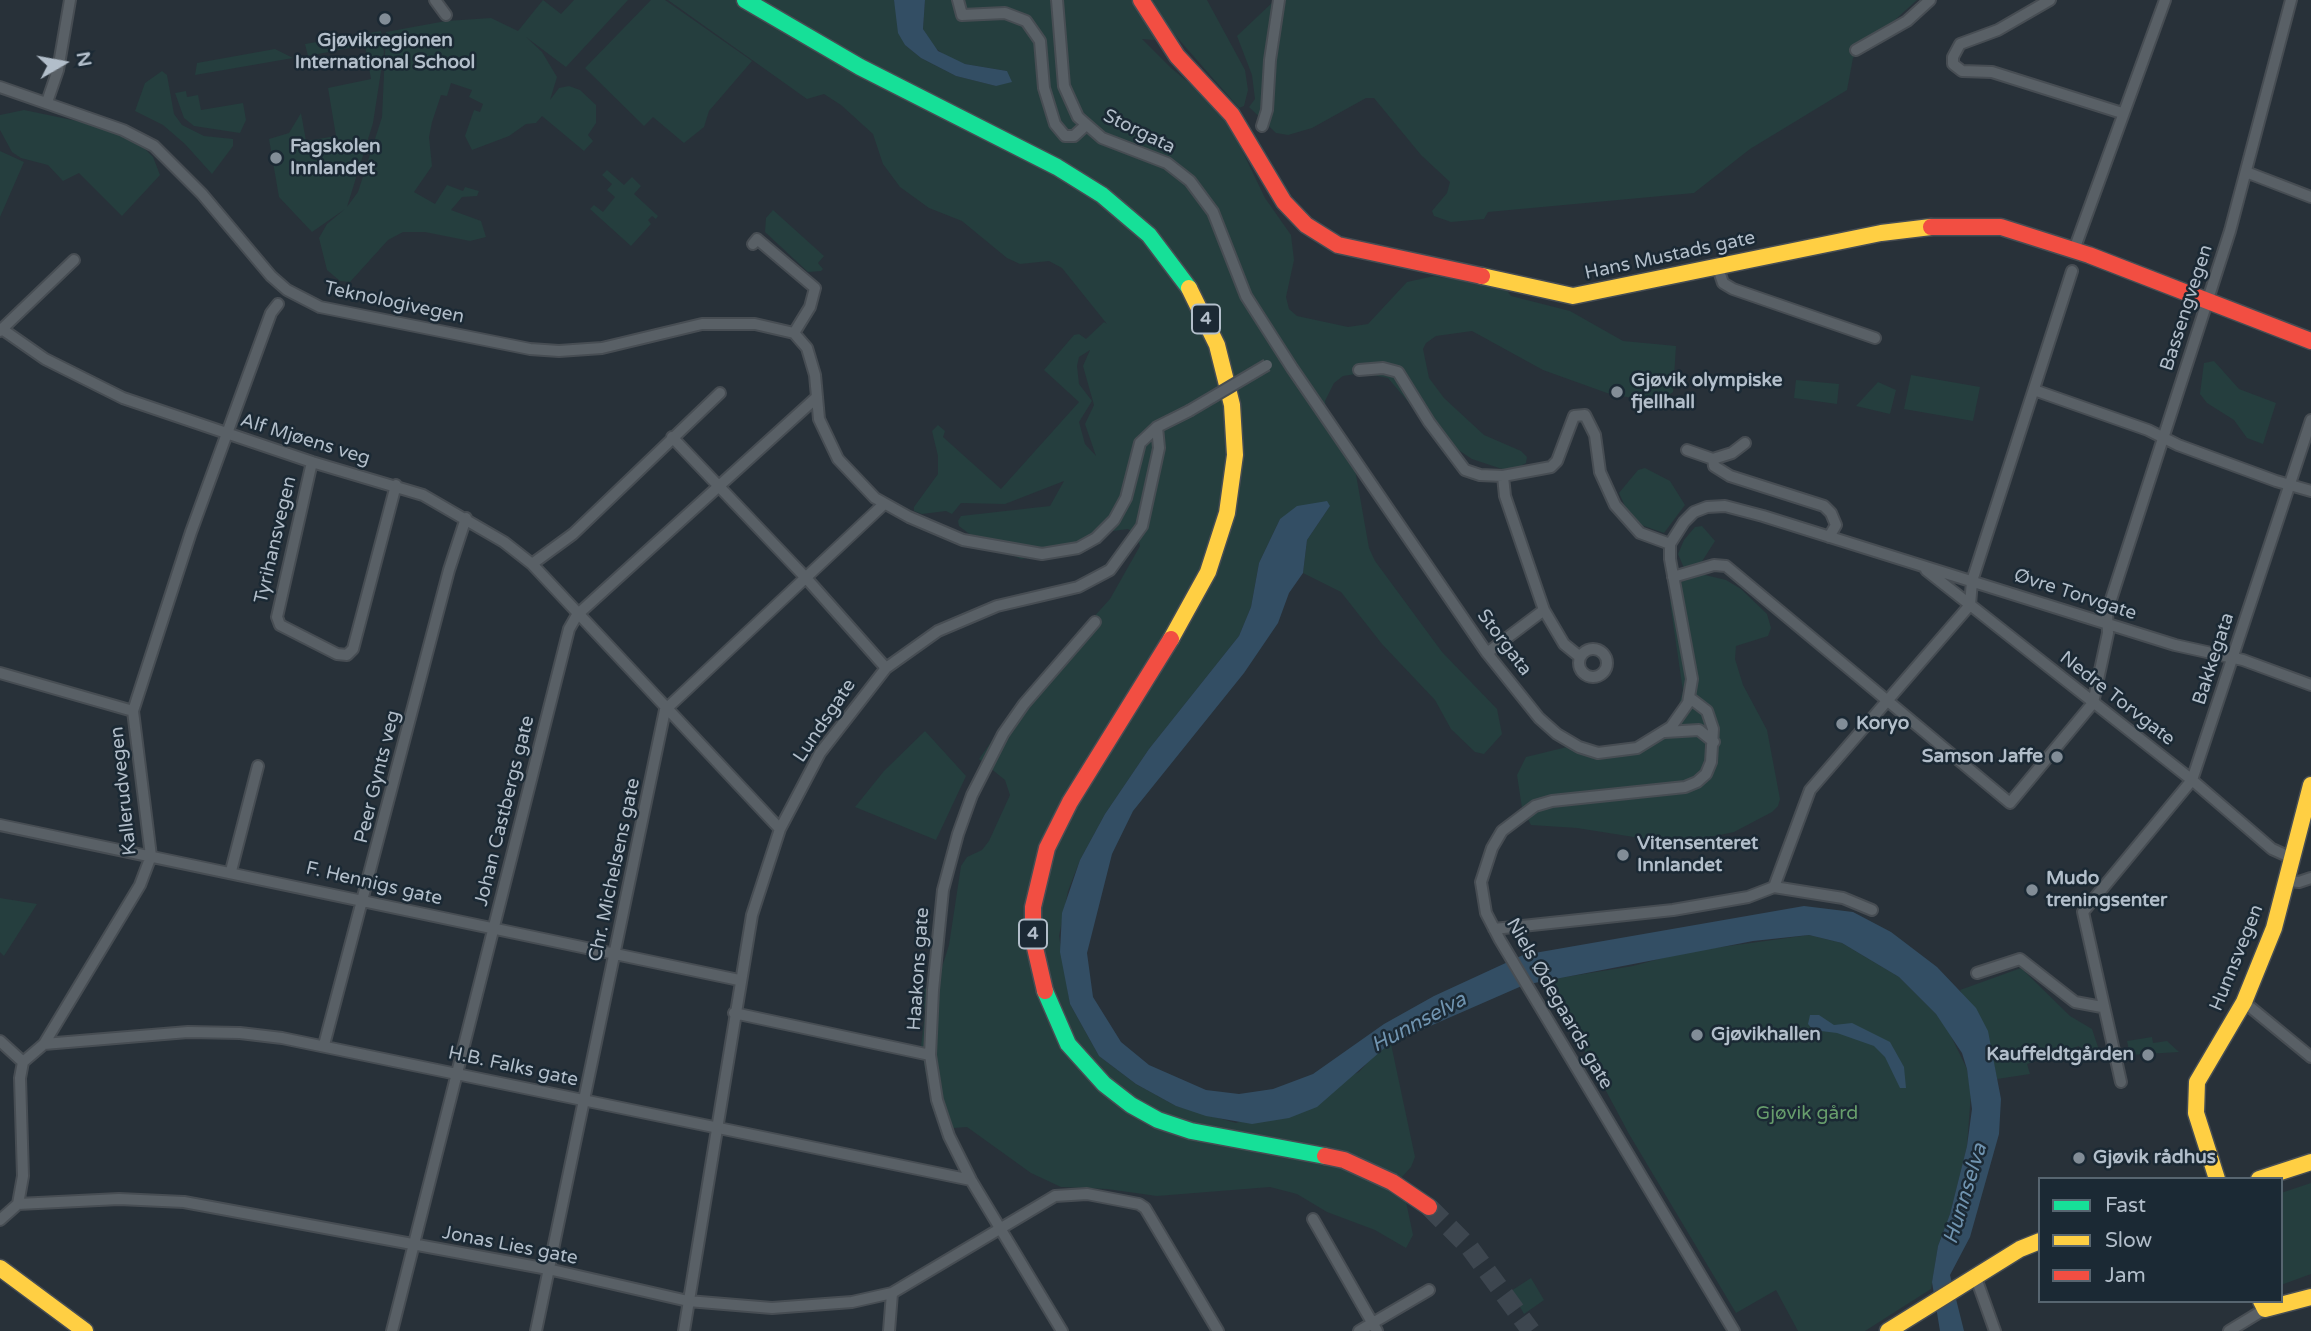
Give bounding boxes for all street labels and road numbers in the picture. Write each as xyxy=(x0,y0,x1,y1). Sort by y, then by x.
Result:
street label: Storgata xyxy=(1099,105,1179,159)
street label: Hans Mustads gate xyxy=(1583,227,1757,285)
street label: Bassengvegen xyxy=(2156,242,2218,374)
street label: Teknologivegen xyxy=(322,277,466,329)
road number: 4 xyxy=(1192,304,1220,334)
street label: Alf Mjøens veg xyxy=(237,409,373,471)
street label: Tyrihansvegen xyxy=(250,474,302,606)
street label: Øvre Torvgate xyxy=(2011,564,2139,626)
street label: Storgata xyxy=(1472,605,1536,681)
street label: Bakkegata xyxy=(2188,610,2240,708)
street label: Nedre Torvgate xyxy=(2055,647,2179,751)
street label: Lundsgate xyxy=(789,675,861,767)
street label: Peer Gynts veg xyxy=(350,708,406,846)
street label: Johan Castbergs gate xyxy=(470,713,540,909)
street label: Kallerudvegen xyxy=(106,725,142,857)
street label: Chr. Michelsens gate xyxy=(584,776,646,964)
street label: F. Hennigs gate xyxy=(304,857,444,911)
street label: Hunnsvegen xyxy=(2205,901,2269,1015)
street label: Haakons gate xyxy=(903,907,935,1031)
street label: Niels Ødegaards gate xyxy=(1501,914,1617,1094)
road number: 4 xyxy=(1019,919,1047,948)
street label: H.B. Falks gate xyxy=(446,1042,580,1092)
street label: Jonas Lies gate xyxy=(440,1222,580,1270)

